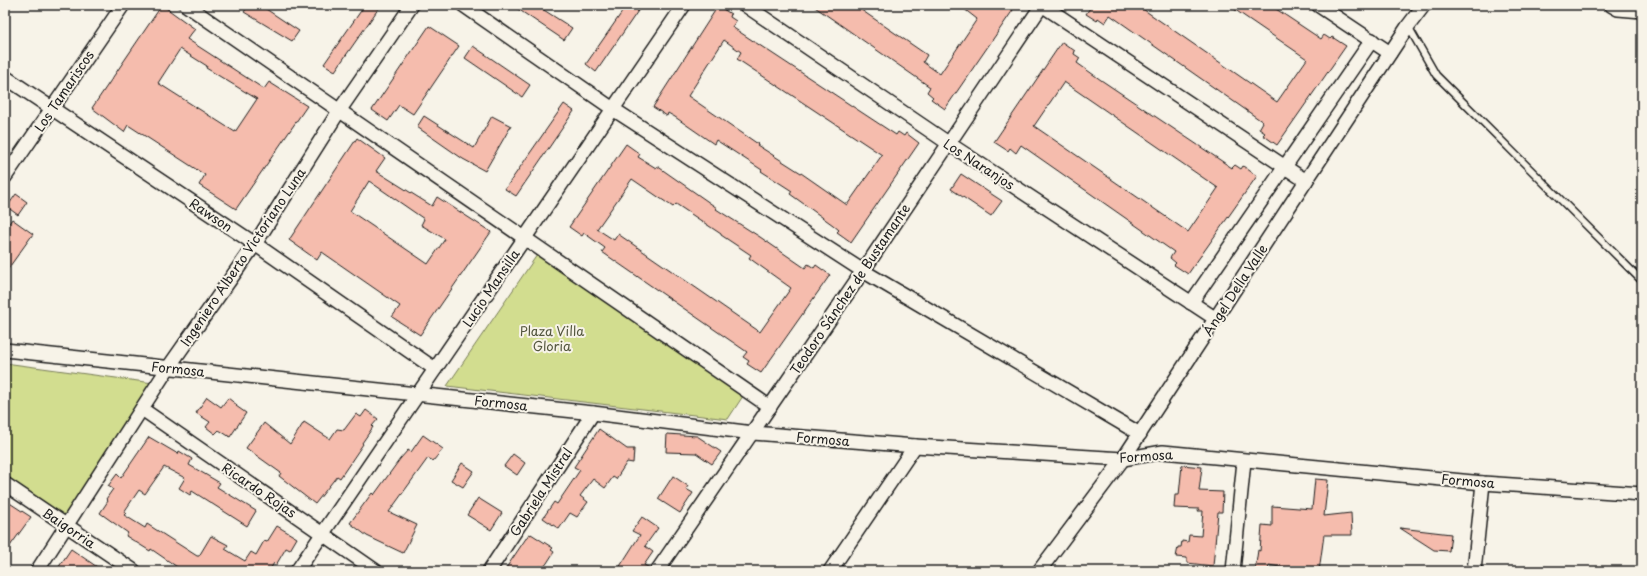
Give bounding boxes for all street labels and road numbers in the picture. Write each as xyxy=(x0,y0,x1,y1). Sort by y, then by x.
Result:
street label: Los Tamariscos xyxy=(29,46,98,135)
street label: Los Naranjos xyxy=(940,134,1018,194)
street label: Ingeniero Alberto Victoriano Luna xyxy=(175,163,310,350)
street label: Rawson xyxy=(186,193,237,236)
street label: Teodoro Sánchez de Bustamante xyxy=(785,200,914,378)
street label: Ángel Della Valle xyxy=(1198,240,1271,339)
street label: Lucio Mansilla xyxy=(458,244,524,330)
street label: Formosa xyxy=(150,356,207,381)
street label: Formosa xyxy=(473,390,530,415)
street label: Formosa xyxy=(796,427,851,450)
street label: Gabriela Mistral xyxy=(505,444,576,540)
street label: Formosa xyxy=(1119,444,1174,467)
street label: Ricardo Rojas xyxy=(218,458,300,522)
street label: Formosa xyxy=(1441,469,1496,492)
street label: Baigorria xyxy=(39,503,100,553)

